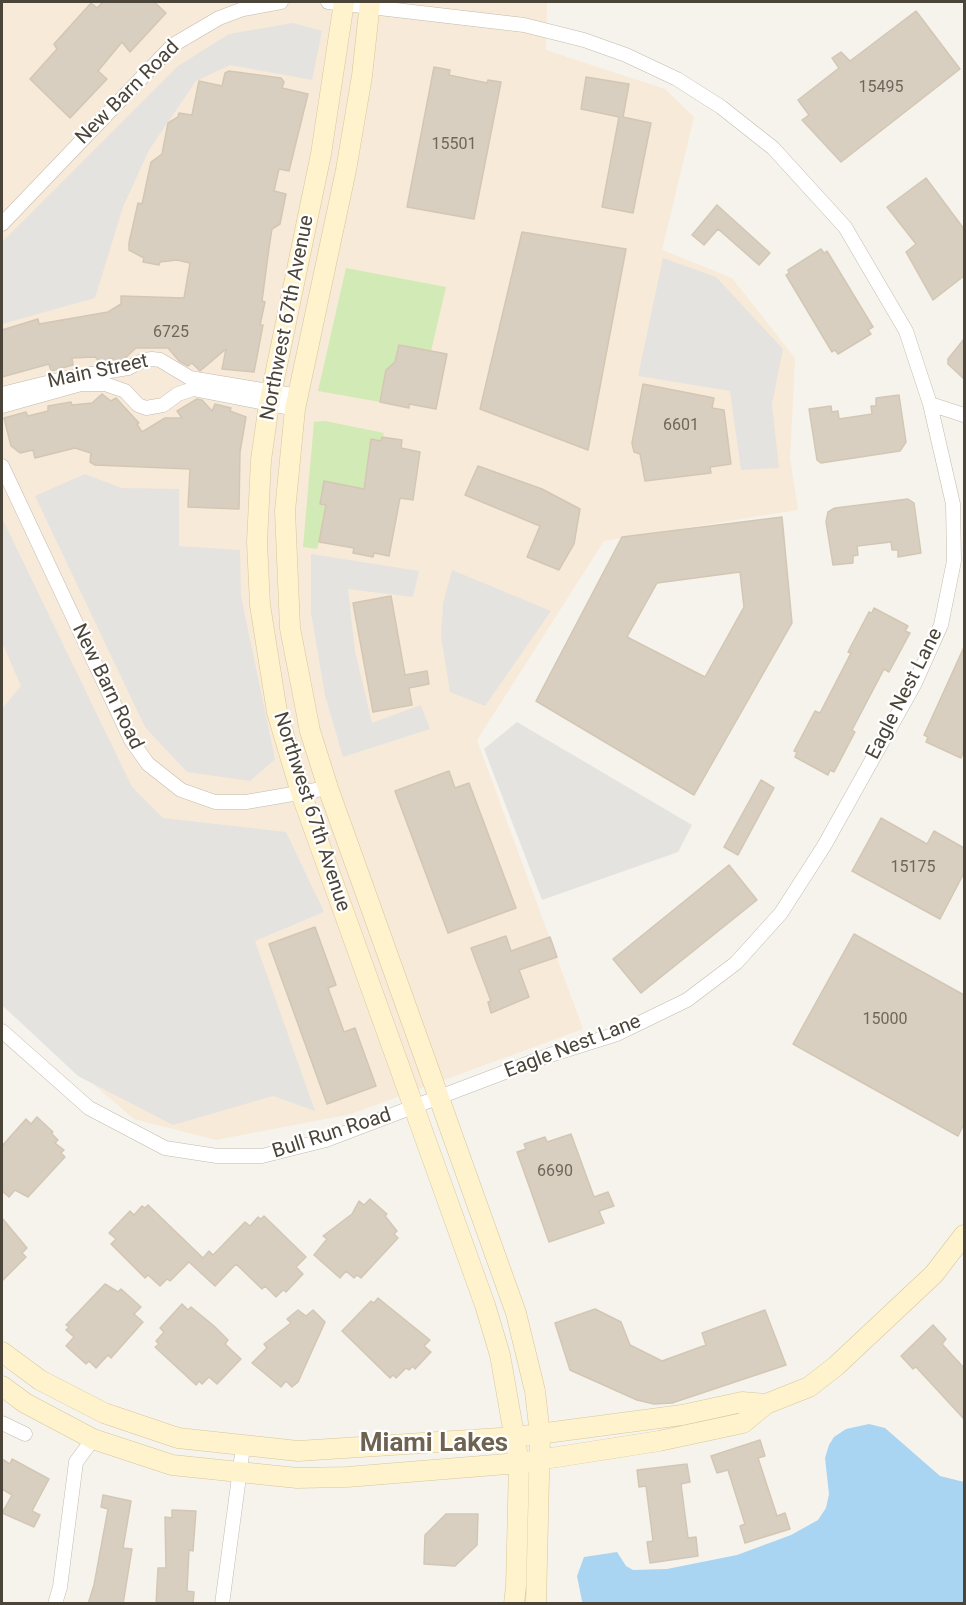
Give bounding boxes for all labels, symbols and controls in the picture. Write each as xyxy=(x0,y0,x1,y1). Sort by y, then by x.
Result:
street label: New Barn Road xyxy=(71,36,185,150)
house number: 15495 xyxy=(859,78,903,98)
house number: 15501 xyxy=(432,135,476,155)
street label: Northwest 67th Avenue xyxy=(256,213,320,423)
house number: 6725 xyxy=(153,323,189,343)
street label: Main Street xyxy=(46,350,150,394)
house number: 6601 xyxy=(663,416,699,436)
street label: New Barn Road xyxy=(66,620,148,754)
street label: Eagle Nest Lane xyxy=(862,624,948,764)
street label: Northwest 67th Avenue xyxy=(267,709,355,915)
house number: 15175 xyxy=(891,858,935,878)
street label: Eagle Nest Lane xyxy=(502,1010,644,1084)
house number: 15000 xyxy=(863,1010,907,1030)
street label: Bull Run Road xyxy=(270,1104,394,1164)
house number: 6690 xyxy=(537,1162,573,1182)
district label: Miami Lakes xyxy=(360,1428,508,1460)

